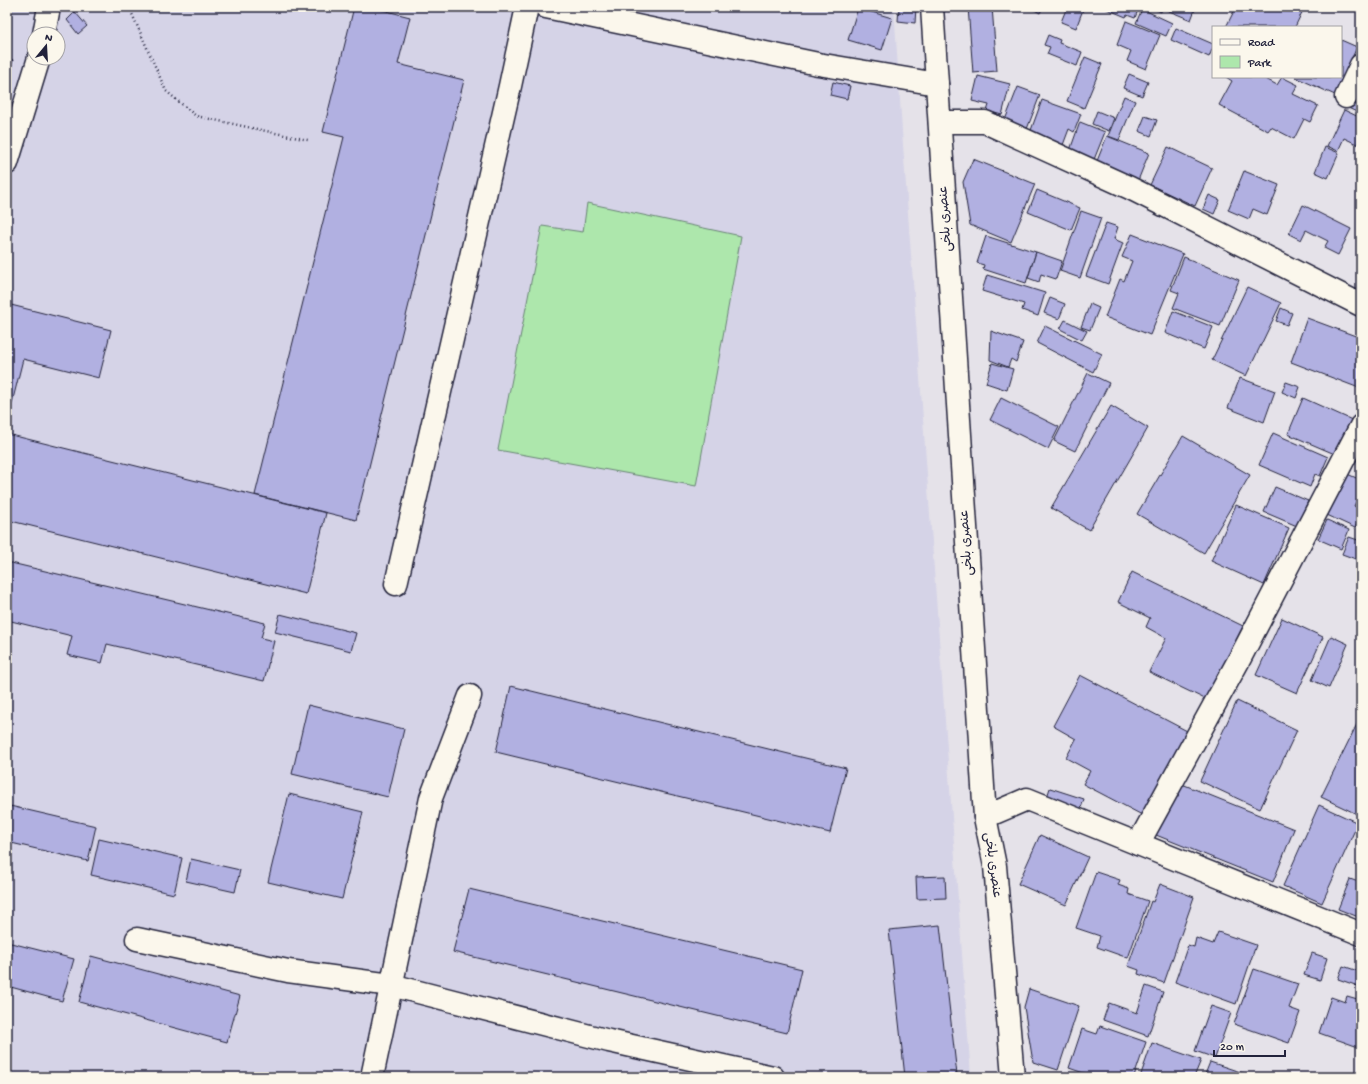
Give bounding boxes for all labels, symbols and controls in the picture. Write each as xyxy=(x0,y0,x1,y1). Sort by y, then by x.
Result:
north arrow xyxy=(26,26,66,66)
legend xyxy=(1212,26,1342,78)
text: N xyxy=(43,32,54,45)
text: Road xyxy=(1248,37,1275,51)
text: Park xyxy=(1247,57,1273,71)
street label: عنصری بلخی xyxy=(936,186,956,252)
street label: عنصری بلخی xyxy=(957,510,977,576)
street label: عنصری بلخی xyxy=(980,831,1004,899)
scale bar xyxy=(1214,1032,1285,1058)
text: 20 m xyxy=(1220,1041,1245,1055)

